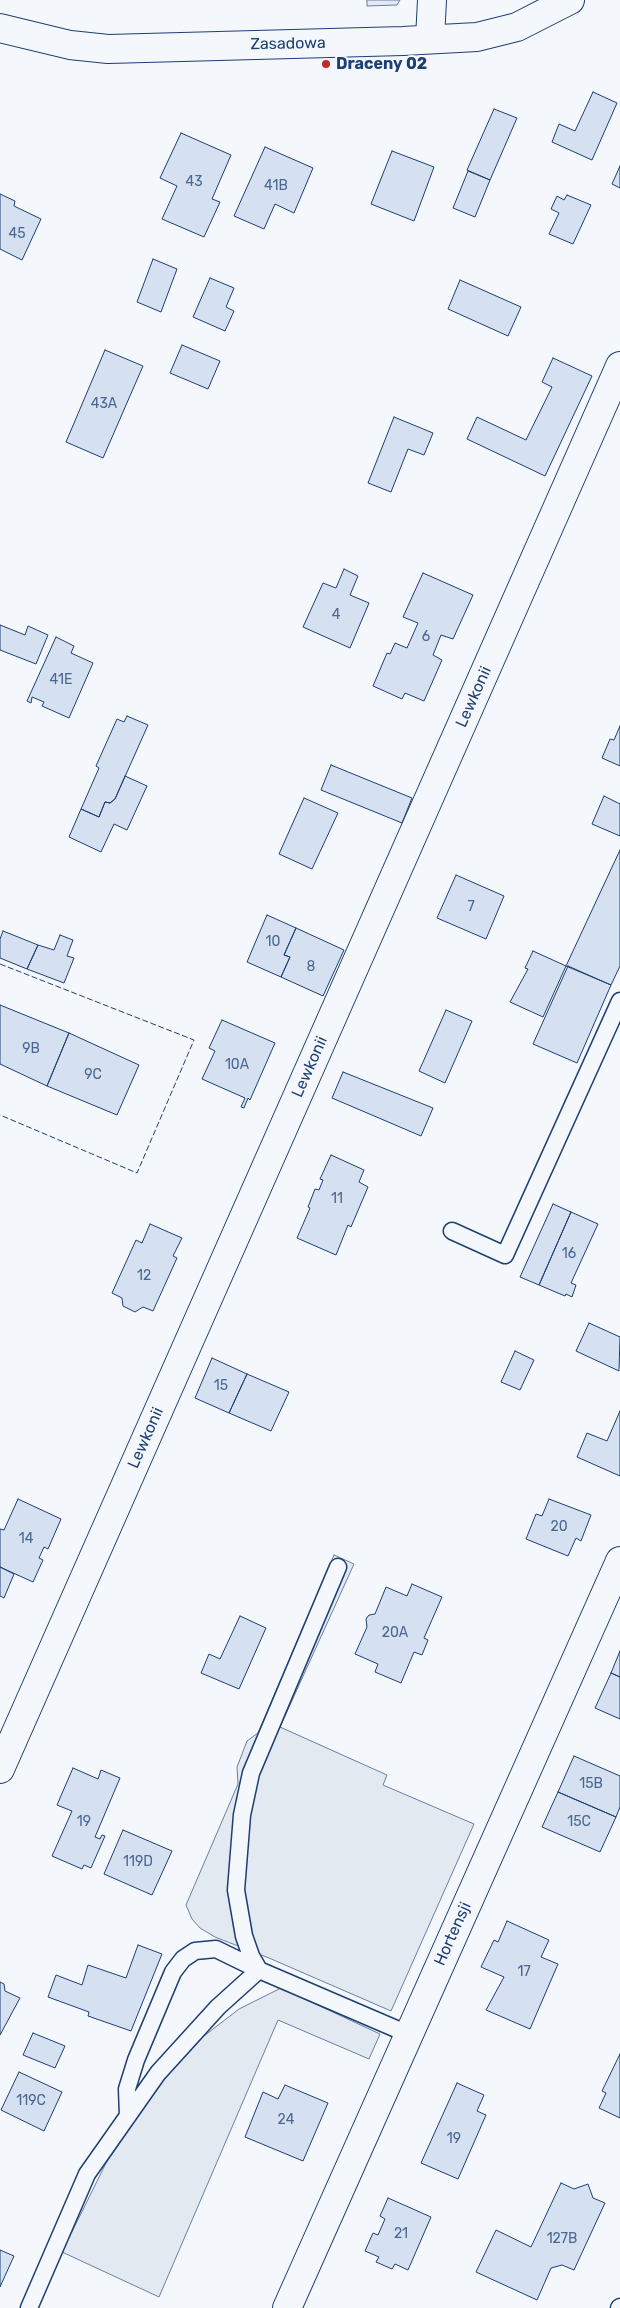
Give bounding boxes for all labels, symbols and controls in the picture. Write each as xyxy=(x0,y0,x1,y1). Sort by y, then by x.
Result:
street label: Zasadowa xyxy=(250,34,326,54)
place label: Draceny 02 xyxy=(336,54,427,74)
marker: Draceny 02 xyxy=(320,58,332,70)
house number: 43 xyxy=(185,174,203,190)
house number: 41B xyxy=(264,178,288,194)
house number: 45 xyxy=(8,226,26,242)
house number: 43A xyxy=(91,396,117,412)
house number: 4 xyxy=(332,607,340,623)
house number: 6 xyxy=(422,629,430,645)
street label: Lewkonii xyxy=(452,663,496,731)
house number: 41E xyxy=(50,672,72,688)
house number: 7 xyxy=(467,899,475,915)
house number: 10 xyxy=(266,934,280,950)
house number: 8 xyxy=(307,959,315,975)
street label: Lewkonii xyxy=(288,1033,332,1101)
house number: 9B xyxy=(22,1041,40,1057)
house number: 10A xyxy=(225,1057,249,1073)
house number: 9C xyxy=(84,1067,102,1083)
house number: 11 xyxy=(331,1191,343,1207)
house number: 16 xyxy=(562,1246,576,1262)
house number: 12 xyxy=(137,1268,151,1284)
house number: 15 xyxy=(214,1378,228,1394)
street label: Lewkonii xyxy=(124,1404,168,1472)
house number: 20 xyxy=(550,1519,568,1535)
house number: 14 xyxy=(19,1531,33,1547)
house number: 20A xyxy=(382,1625,408,1641)
house number: 15B xyxy=(579,1776,603,1792)
house number: 19 xyxy=(77,1814,91,1830)
house number: 15C xyxy=(567,1814,591,1830)
house number: 119D xyxy=(123,1854,153,1870)
street label: Hortensji xyxy=(430,1899,476,1969)
house number: 17 xyxy=(517,1964,531,1980)
house number: 119C xyxy=(16,2093,46,2109)
house number: 24 xyxy=(278,2112,294,2128)
house number: 19 xyxy=(447,2131,461,2147)
house number: 21 xyxy=(394,2226,408,2242)
house number: 127B xyxy=(547,2231,577,2247)

